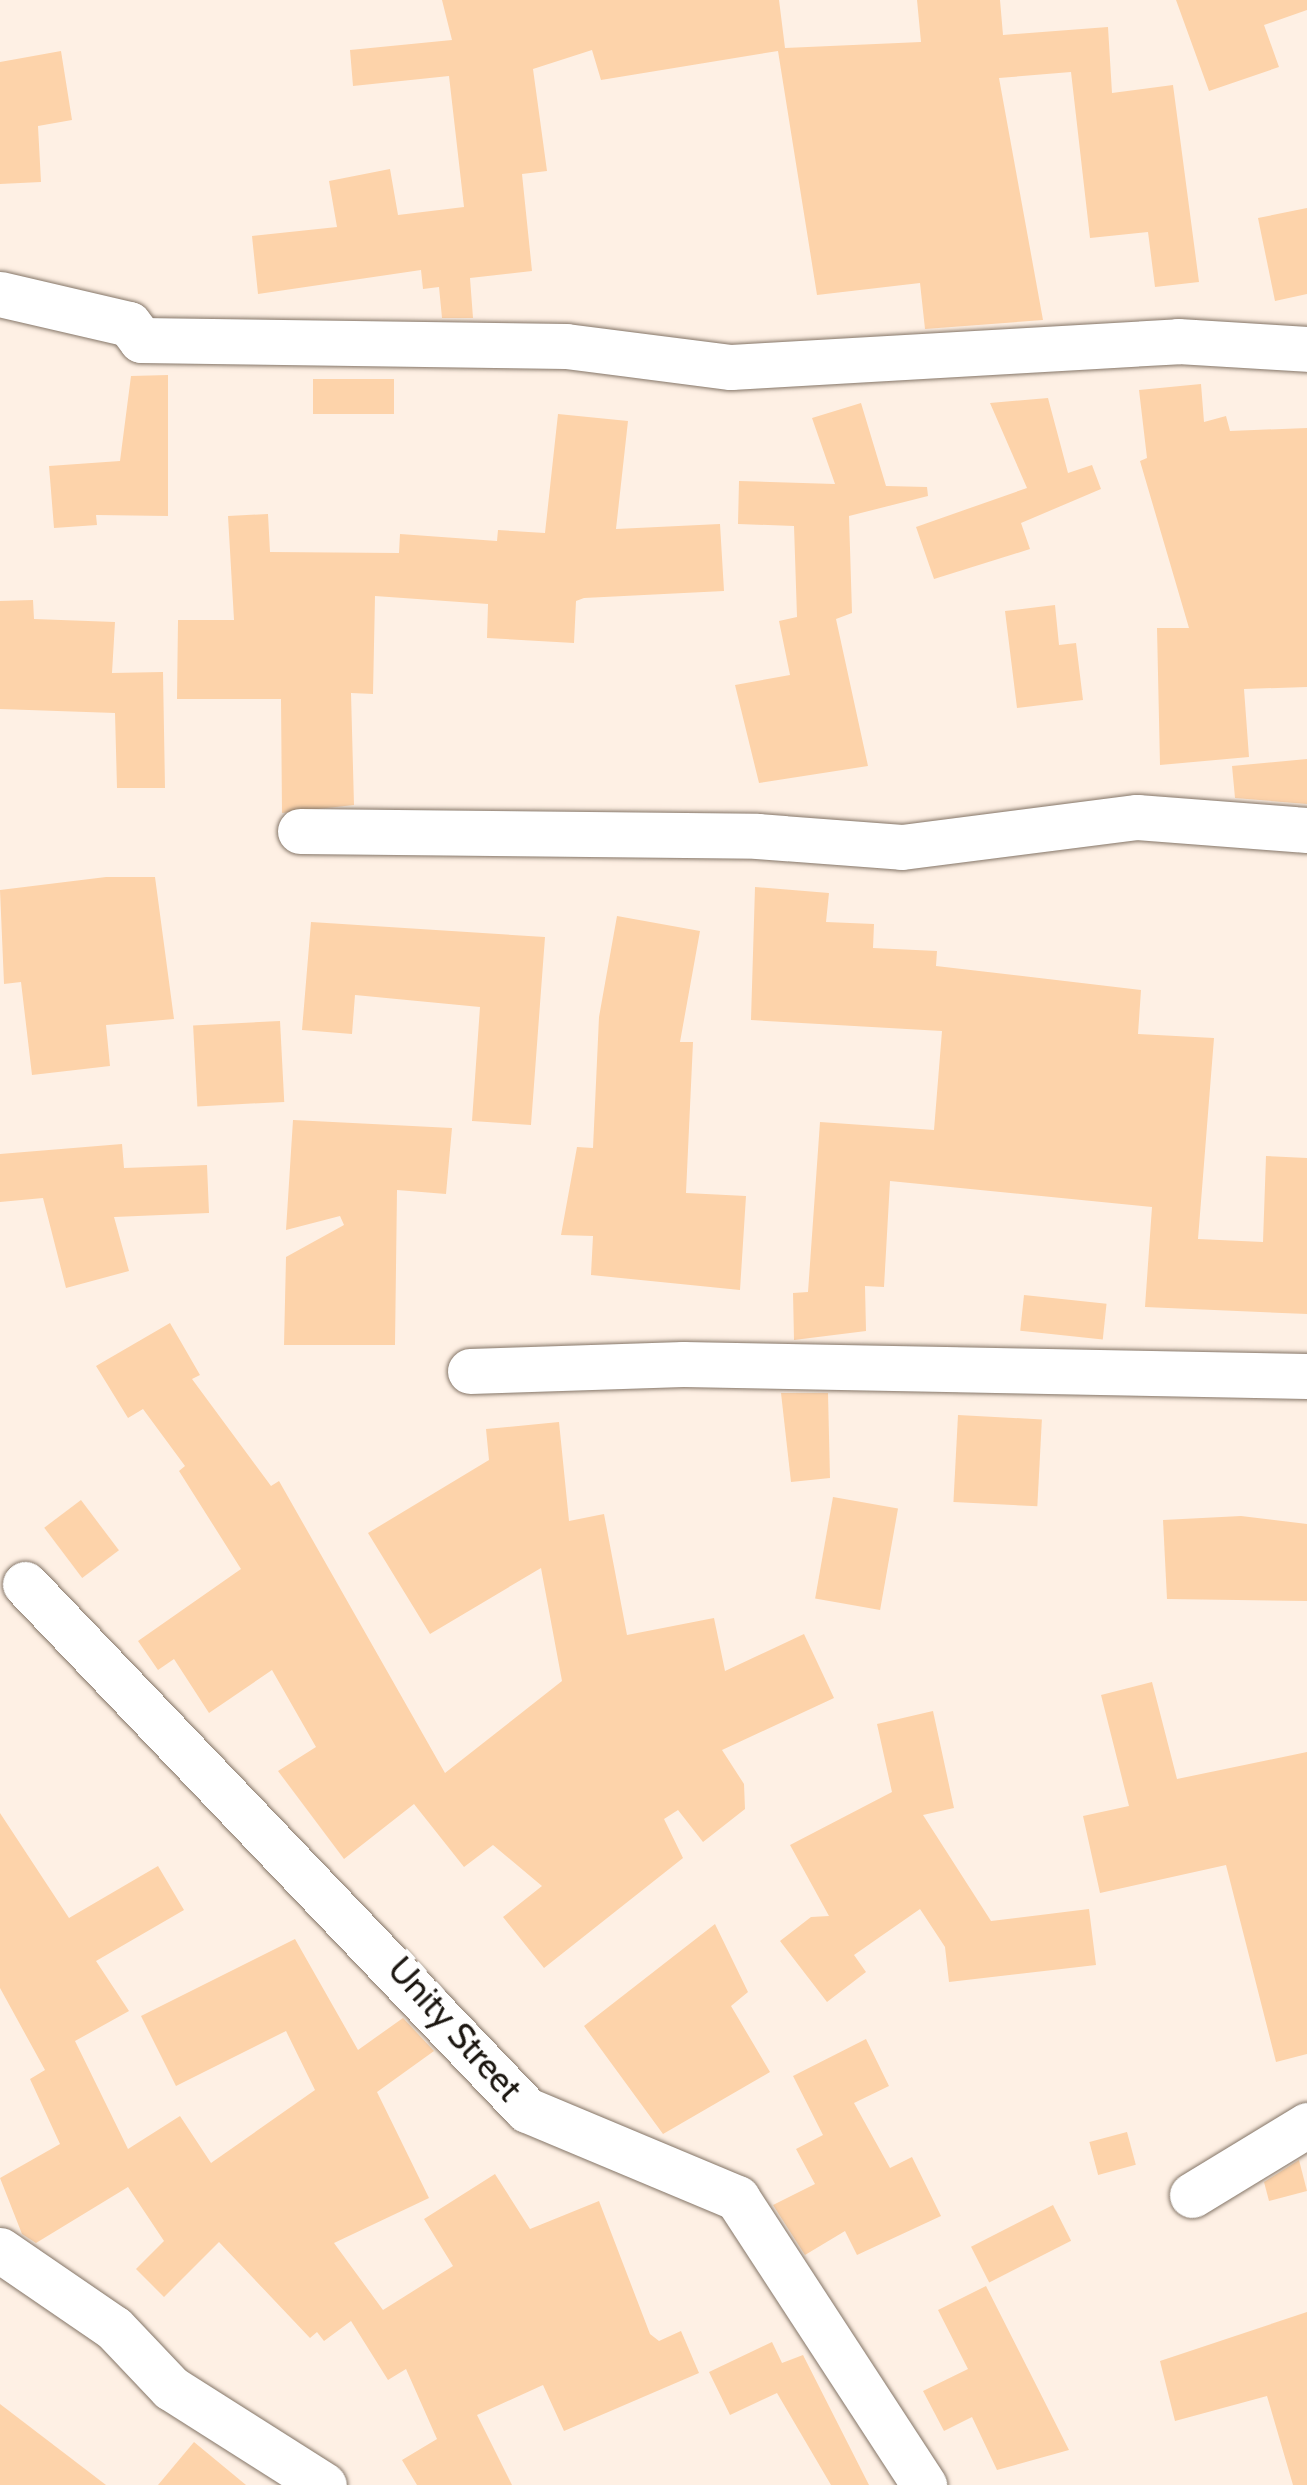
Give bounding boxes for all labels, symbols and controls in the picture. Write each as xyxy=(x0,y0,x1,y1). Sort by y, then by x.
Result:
street label: Unity Street xyxy=(379,1948,531,2110)

